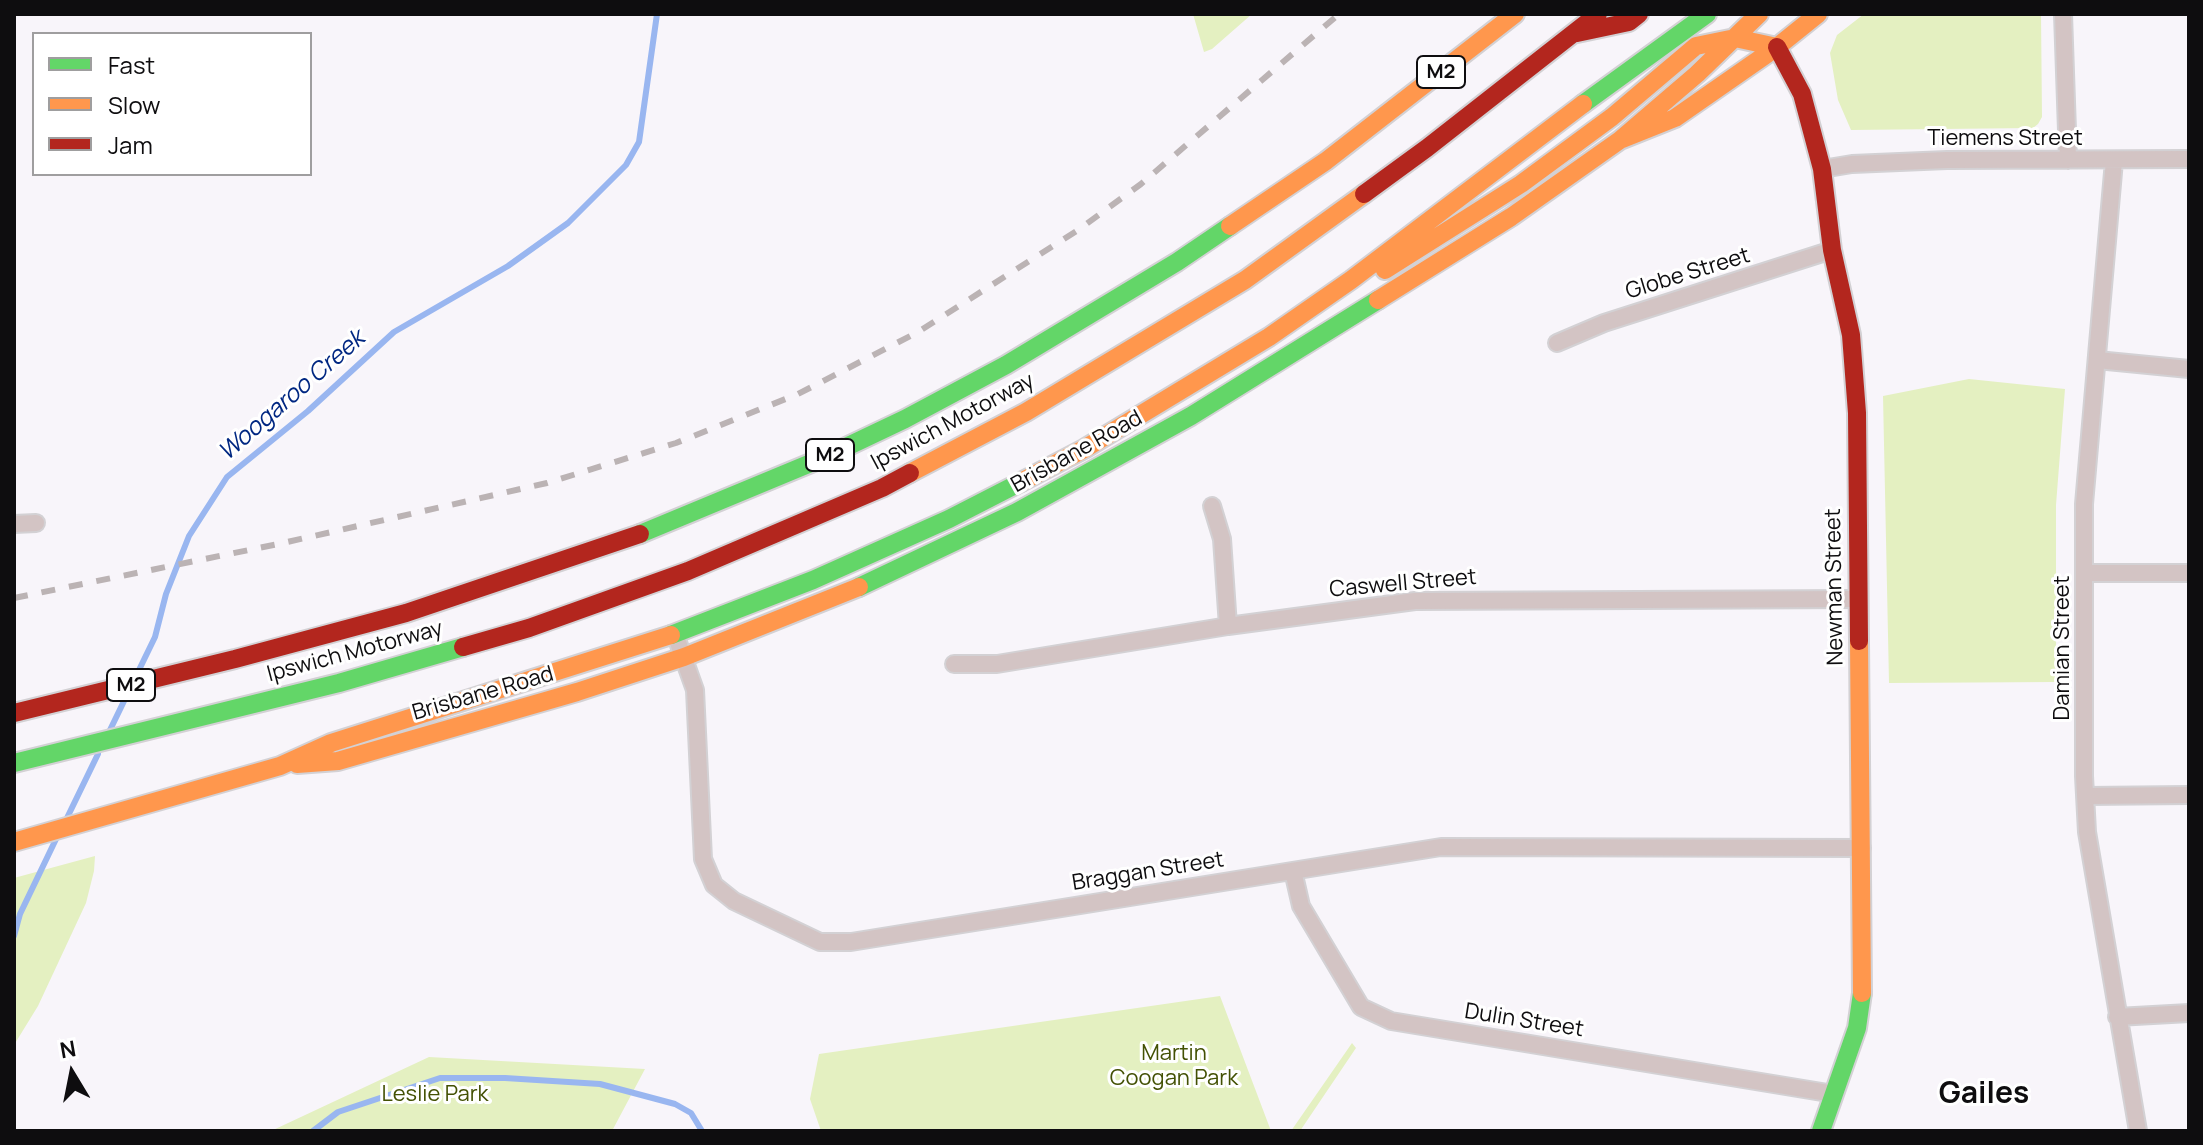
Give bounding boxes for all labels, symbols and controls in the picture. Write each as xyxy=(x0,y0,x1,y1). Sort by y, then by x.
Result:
legend xyxy=(32,32,312,176)
text: Fast xyxy=(108,48,155,81)
road number: M2 xyxy=(1417,56,1465,88)
text: Slow xyxy=(108,88,161,121)
street label: Tiemens Street xyxy=(1927,126,2083,152)
text: Jam xyxy=(108,128,153,161)
street label: Globe Street xyxy=(1623,243,1753,305)
water label: Woogaroo Creek xyxy=(213,325,371,467)
street label: Ipswich Motorway xyxy=(867,368,1039,476)
street label: Brisbane Road xyxy=(1007,405,1147,499)
road number: M2 xyxy=(806,439,854,471)
street label: Newman Street xyxy=(1820,508,1850,666)
street label: Caswell Street xyxy=(1328,564,1478,604)
street label: Damian Street xyxy=(2050,575,2076,721)
street label: Ipswich Motorway xyxy=(264,616,446,688)
street label: Brisbane Road xyxy=(409,661,557,727)
road number: M2 xyxy=(107,669,155,701)
street label: Braggan Street xyxy=(1070,847,1226,897)
street label: Dulin Street xyxy=(1463,999,1585,1043)
north arrow xyxy=(32,1033,112,1113)
text: N xyxy=(57,1033,78,1066)
park label: Martin Coogan Park xyxy=(1110,1041,1238,1092)
district label: Gailes xyxy=(1939,1077,2029,1113)
park label: Leslie Park xyxy=(381,1082,489,1108)

